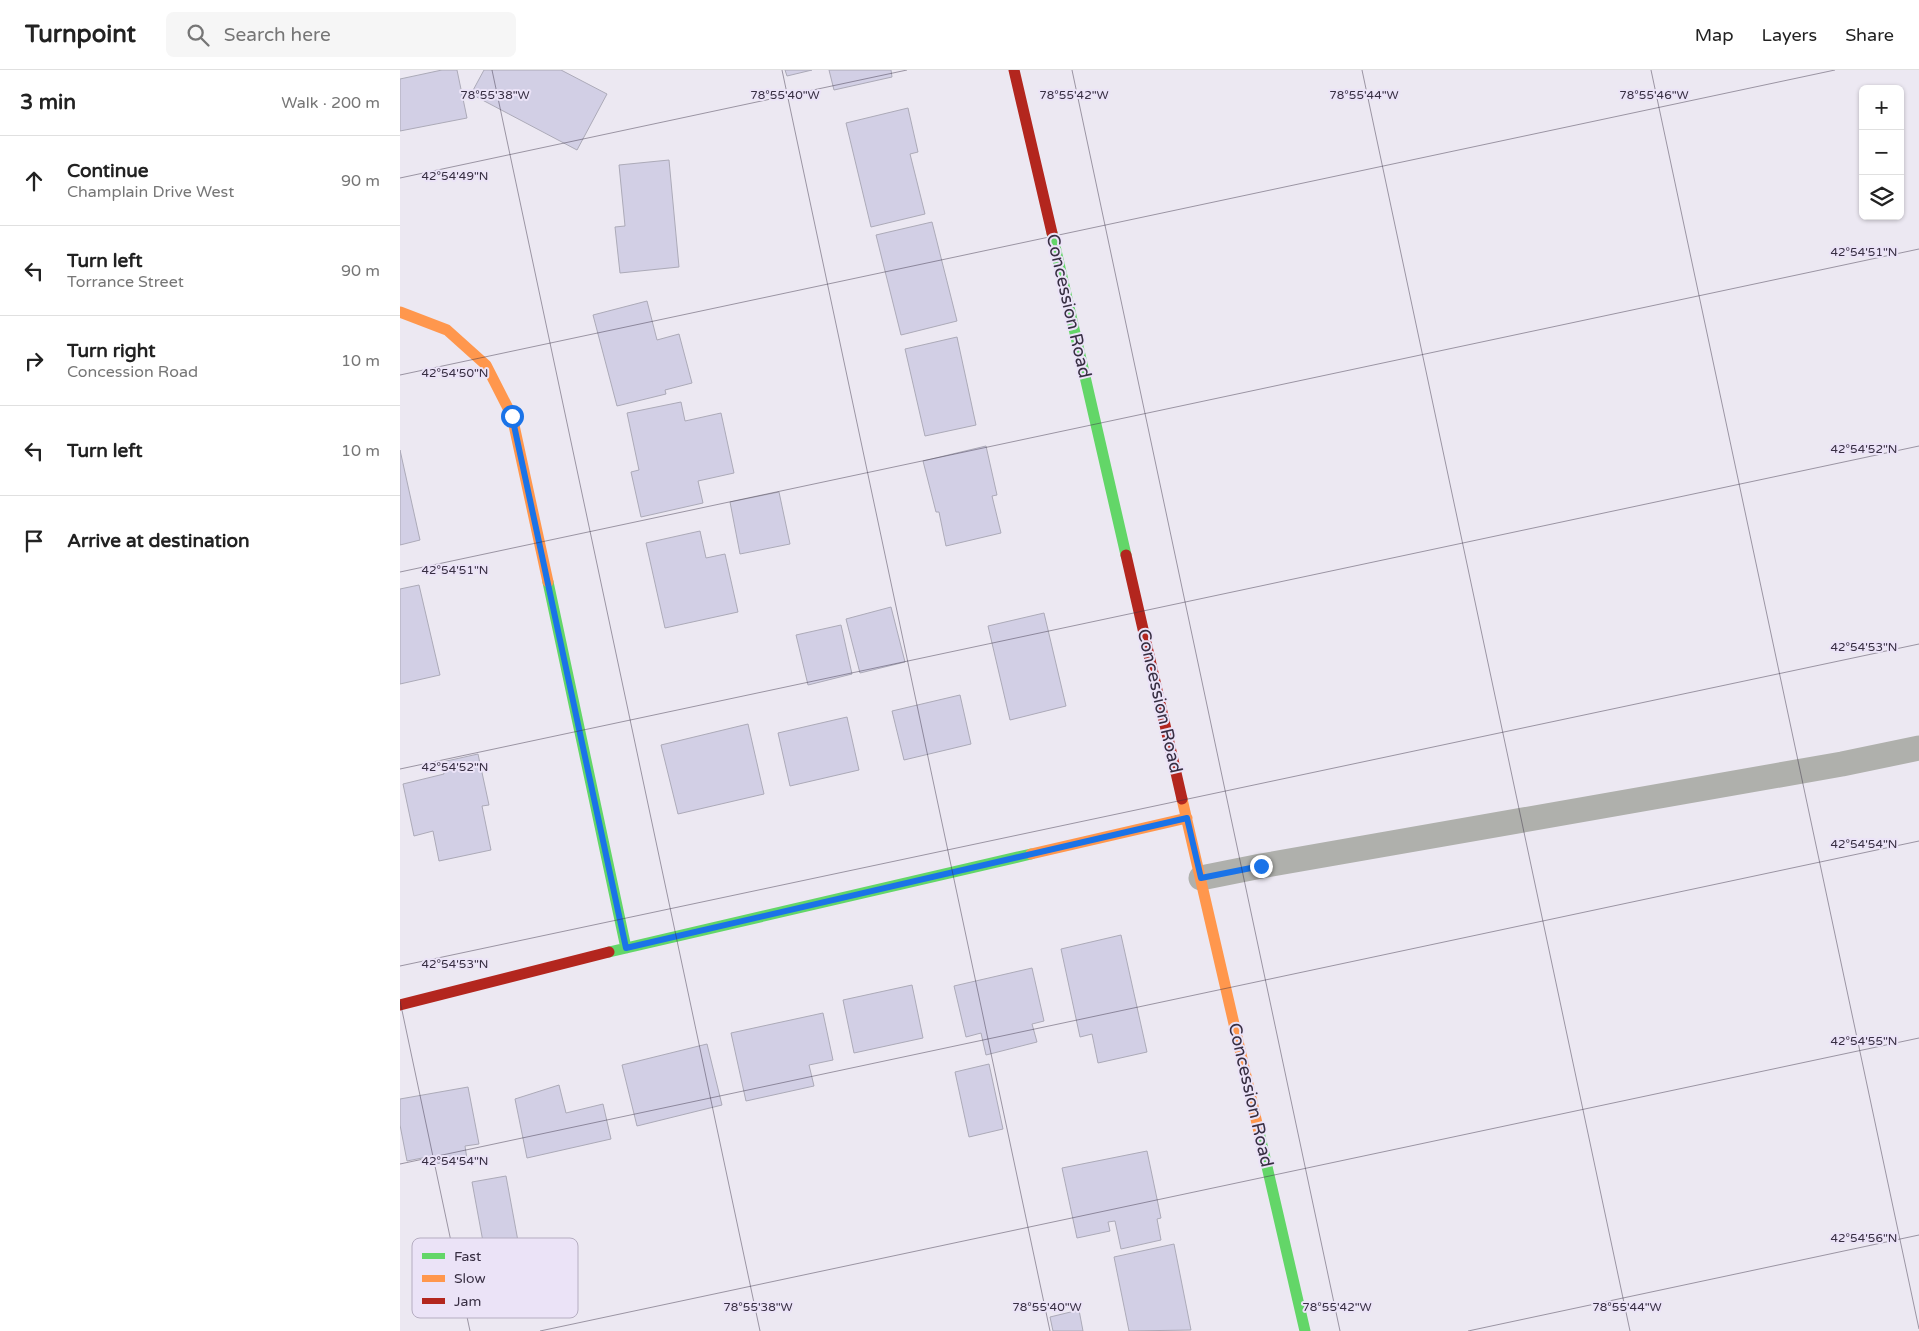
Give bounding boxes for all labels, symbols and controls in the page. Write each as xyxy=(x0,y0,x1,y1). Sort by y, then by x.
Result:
search box xyxy=(166,12,516,57)
text: Turnpoint xyxy=(25,20,136,49)
icon: search xyxy=(184,21,212,49)
text: Search here xyxy=(224,24,331,46)
text: Map xyxy=(1695,24,1734,46)
text: Layers xyxy=(1762,24,1817,46)
text: Share xyxy=(1845,24,1894,46)
map controls xyxy=(1859,85,1904,220)
button: + xyxy=(1859,85,1904,130)
text: 78°55'38"W xyxy=(460,88,530,102)
text: 78°55'40"W xyxy=(750,88,820,102)
text: 78°55'42"W xyxy=(1039,88,1109,102)
text: 78°55'44"W xyxy=(1329,88,1399,102)
text: 78°55'46"W xyxy=(1619,88,1689,102)
text: 3 min xyxy=(20,90,76,115)
text: Walk · 200 m xyxy=(281,93,380,113)
button: − xyxy=(1859,130,1904,175)
text: Continue xyxy=(67,160,149,182)
icon: ahead xyxy=(20,167,48,195)
text: 42°54'49"N xyxy=(422,169,489,183)
text: 90 m xyxy=(341,171,380,191)
button: layers xyxy=(1859,175,1904,220)
text: Champlain Drive West xyxy=(67,182,234,202)
street label: Concession Road xyxy=(1042,232,1096,380)
text: 42°54'51"N xyxy=(1831,245,1898,259)
text: Turn left xyxy=(67,250,143,272)
icon: left xyxy=(20,257,48,285)
text: 90 m xyxy=(341,261,380,281)
text: Torrance Street xyxy=(67,272,184,292)
text: Turn right xyxy=(67,340,155,362)
icon: right xyxy=(20,347,48,375)
text: 10 m xyxy=(341,351,380,371)
text: Concession Road xyxy=(67,362,198,382)
text: 42°54'50"N xyxy=(422,366,489,380)
route start xyxy=(501,405,524,428)
icon: left xyxy=(20,437,48,465)
text: Turn left xyxy=(67,440,143,462)
text: 10 m xyxy=(341,441,380,461)
text: 42°54'52"N xyxy=(1831,442,1898,456)
icon: arrive xyxy=(20,527,48,555)
text: Arrive at destination xyxy=(67,530,250,552)
text: 42°54'51"N xyxy=(422,563,489,577)
street label: Concession Road xyxy=(1133,627,1187,775)
text: 42°54'53"N xyxy=(1831,640,1898,654)
text: 42°54'52"N xyxy=(422,760,489,774)
text: 42°54'54"N xyxy=(1831,837,1898,851)
route end xyxy=(1250,855,1273,878)
text: 42°54'53"N xyxy=(422,957,489,971)
street label: Concession Road xyxy=(1224,1021,1278,1169)
text: 42°54'55"N xyxy=(1831,1034,1898,1048)
text: 42°54'54"N xyxy=(422,1154,489,1168)
text: 42°54'56"N xyxy=(1831,1231,1898,1245)
legend xyxy=(412,1238,578,1318)
text: Fast xyxy=(454,1248,482,1265)
text: Slow xyxy=(454,1270,486,1287)
text: Jam xyxy=(454,1293,481,1310)
text: 78°55'38"W xyxy=(723,1300,793,1314)
text: 78°55'40"W xyxy=(1012,1300,1082,1314)
text: 78°55'42"W xyxy=(1302,1300,1372,1314)
text: 78°55'44"W xyxy=(1592,1300,1662,1314)

